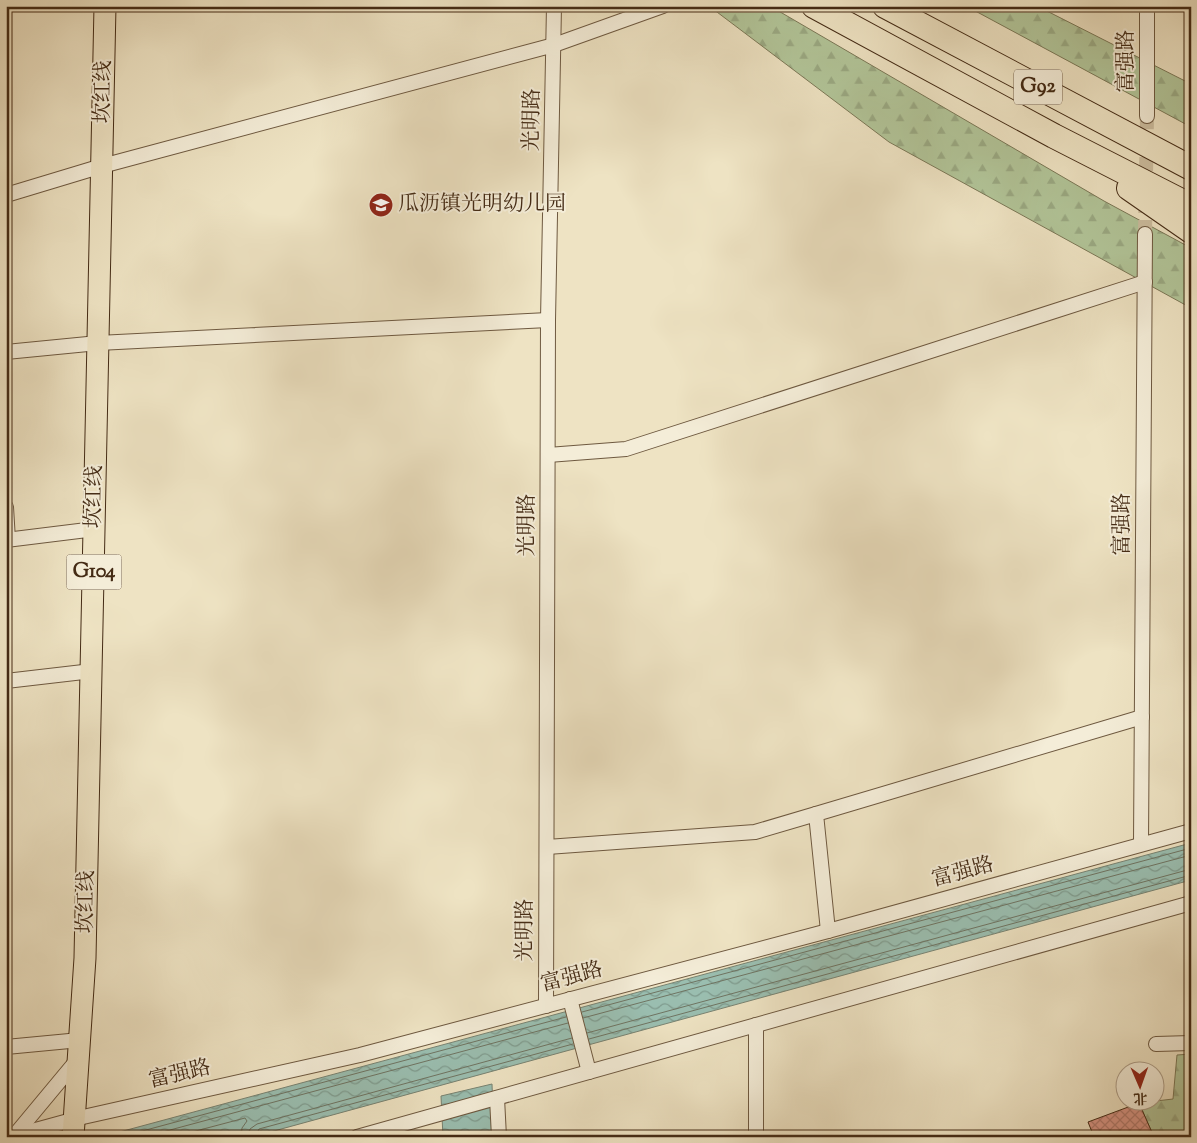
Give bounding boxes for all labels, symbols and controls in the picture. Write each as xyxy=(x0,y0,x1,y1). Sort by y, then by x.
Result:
street label: 富强路 xyxy=(1112,30,1142,93)
street label: 坎红线 xyxy=(88,60,120,124)
road number: G92 xyxy=(1014,70,1062,104)
street label: 光明路 xyxy=(517,88,549,152)
place label: 瓜沥镇光明幼儿园 xyxy=(398,190,566,220)
school or university icon: 瓜沥镇光明幼儿园 xyxy=(368,192,394,218)
street label: 坎红线 xyxy=(79,465,111,529)
street label: 富强路 xyxy=(1108,493,1138,556)
street label: 光明路 xyxy=(513,494,543,557)
road number: G104 xyxy=(66,554,122,590)
street label: 富强路 xyxy=(929,850,997,896)
street label: 坎红线 xyxy=(71,870,103,934)
street label: 光明路 xyxy=(511,899,541,962)
street label: 富强路 xyxy=(538,955,606,1001)
street label: 富强路 xyxy=(146,1053,214,1097)
north arrow xyxy=(1114,1060,1164,1110)
text: 北 xyxy=(1133,1087,1148,1107)

